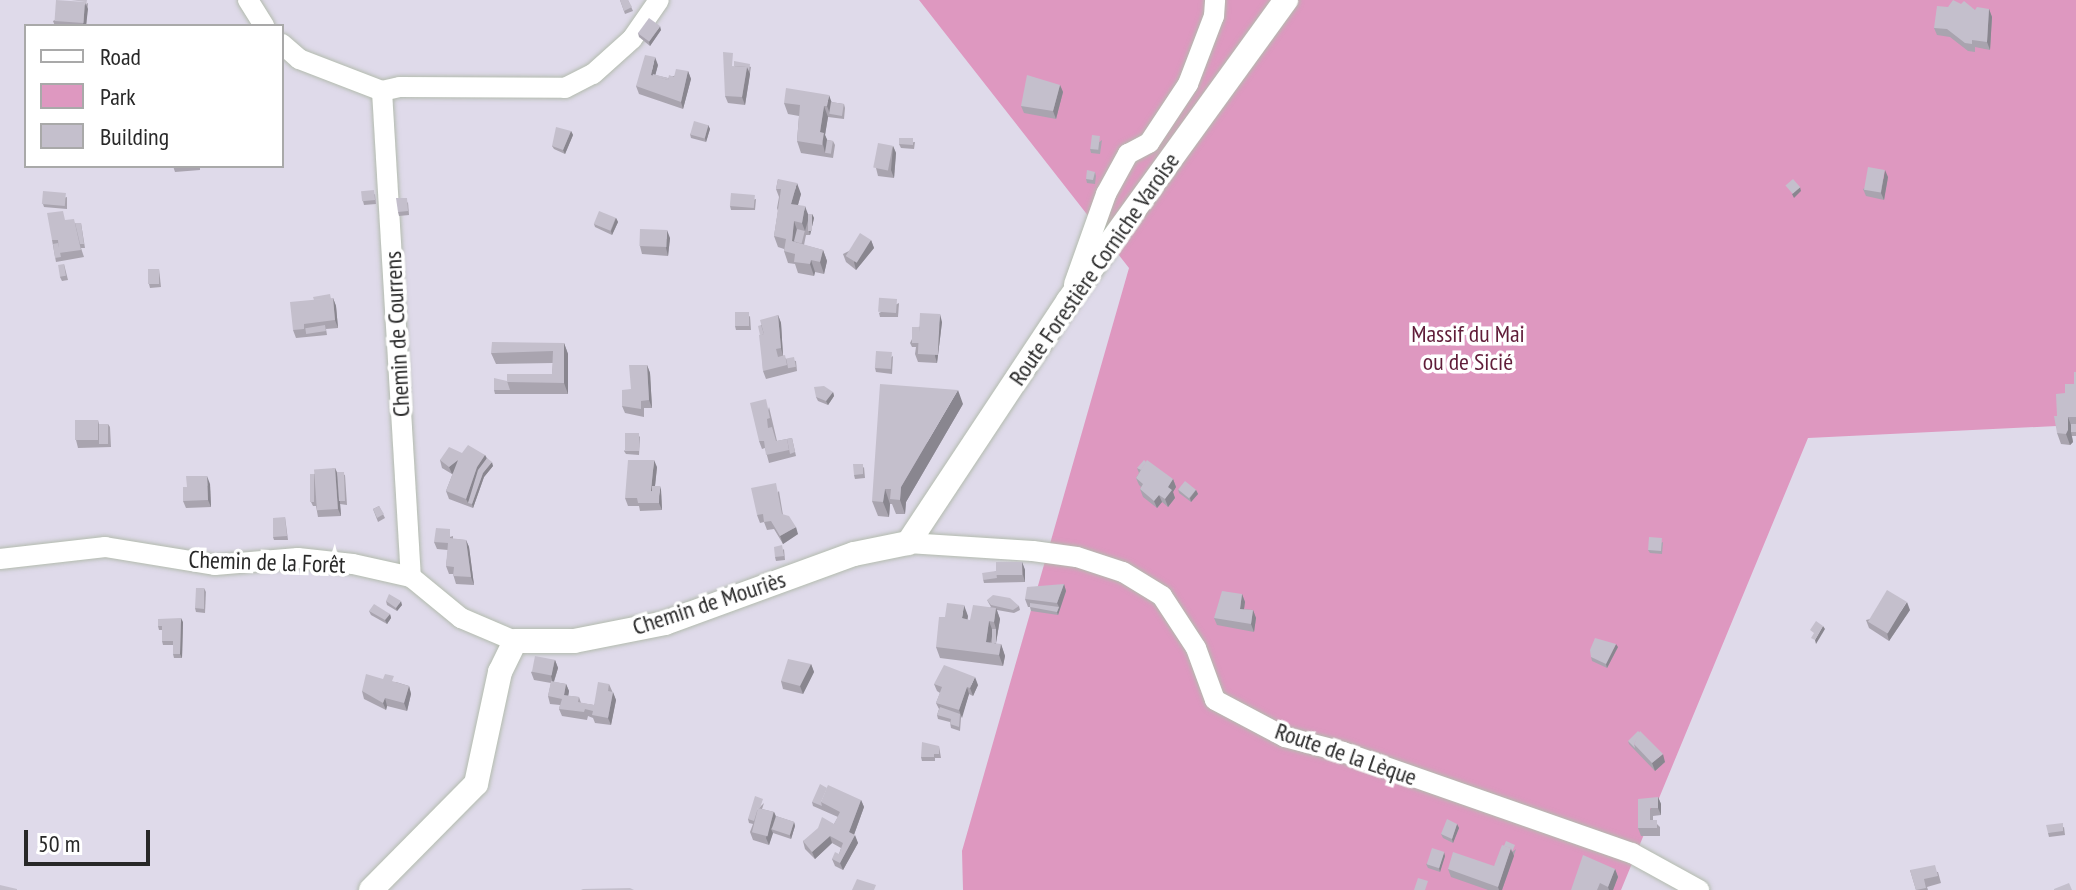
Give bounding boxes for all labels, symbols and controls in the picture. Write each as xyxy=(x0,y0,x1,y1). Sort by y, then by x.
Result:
legend xyxy=(24,24,284,168)
text: Road xyxy=(100,41,141,72)
text: Park xyxy=(100,81,136,112)
text: Building xyxy=(100,121,169,152)
street label: Route Forestière Corniche Varoise xyxy=(1002,147,1186,391)
street label: Chemin de Courrens xyxy=(378,250,416,418)
park label: Massif du Mai ou de Sicié xyxy=(1411,320,1525,376)
street label: Chemin de la Forêt xyxy=(188,545,346,579)
street label: Chemin de Mouriès xyxy=(629,565,789,641)
street label: Route de la Lèque xyxy=(1271,716,1421,792)
scale bar xyxy=(28,814,154,864)
text: 50 m xyxy=(38,828,80,859)

